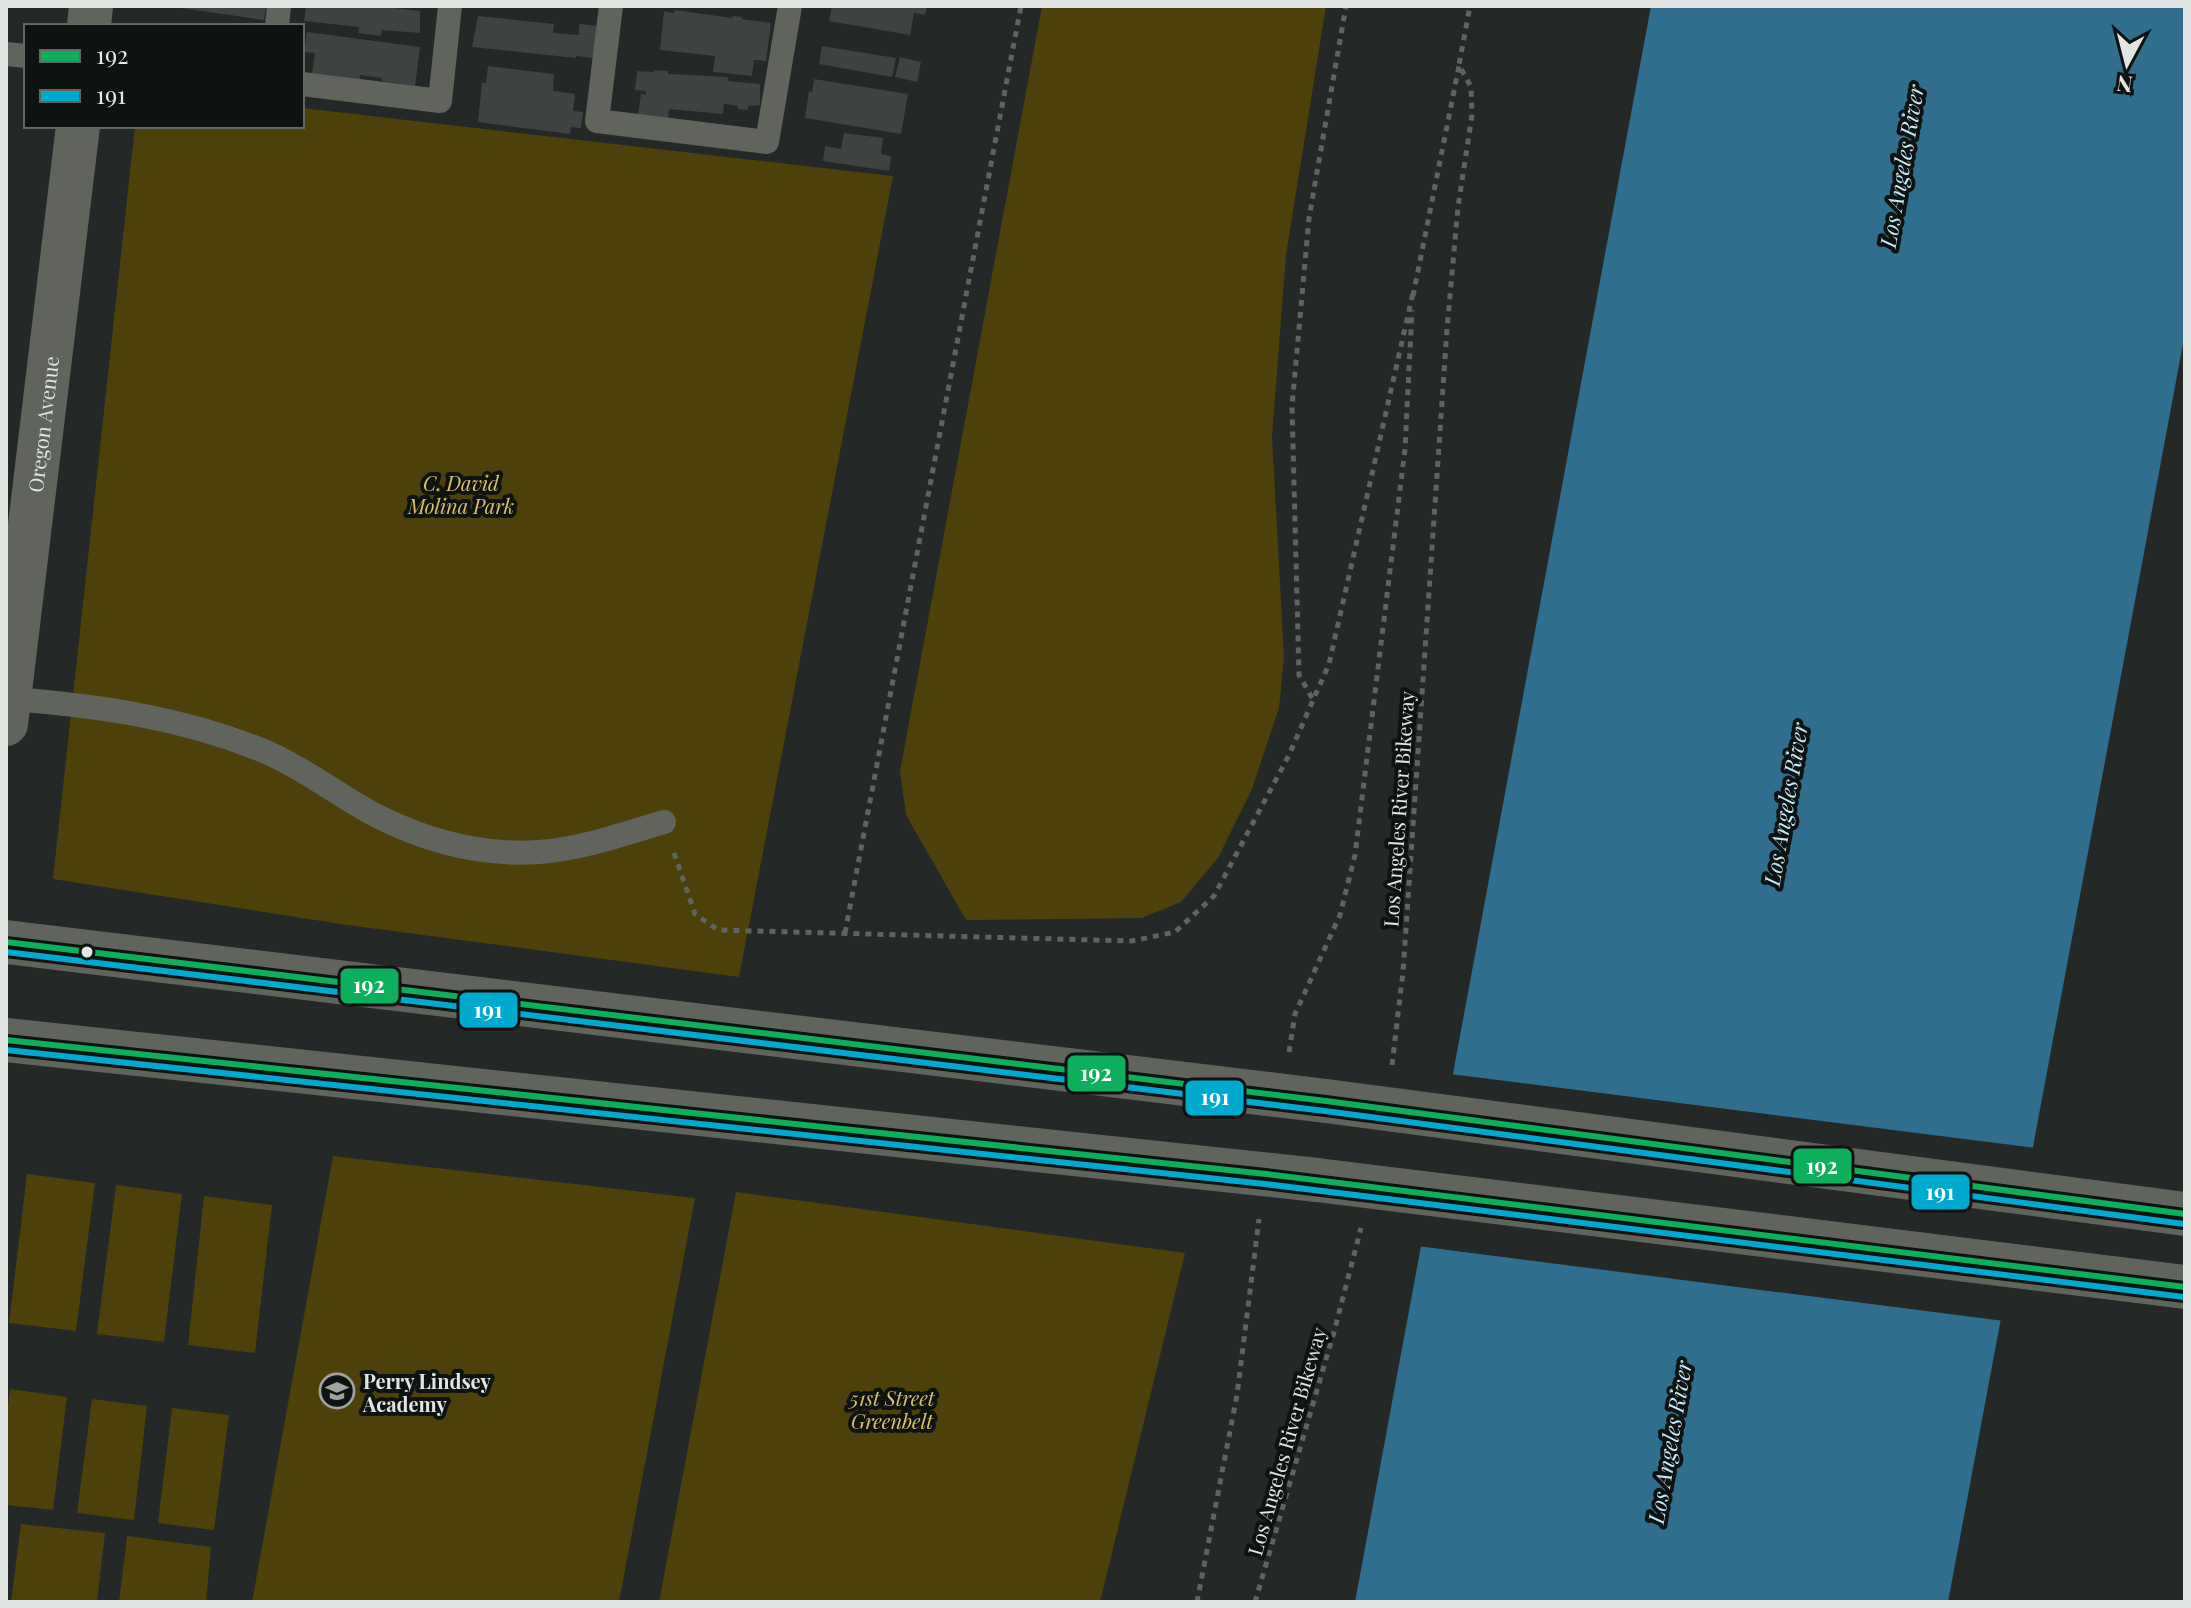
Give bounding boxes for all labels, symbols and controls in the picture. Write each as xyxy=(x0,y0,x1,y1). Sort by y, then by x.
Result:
legend xyxy=(24,24,304,128)
north arrow xyxy=(2087,24,2167,104)
text: 192 xyxy=(96,38,129,70)
text: N xyxy=(2115,69,2134,101)
text: 191 xyxy=(96,78,126,110)
water label: Los Angeles River xyxy=(1872,82,1930,251)
street label: Oregon Avenue xyxy=(21,354,64,494)
park label: C. David Molina Park xyxy=(407,469,514,519)
street label: Los Angeles River Bikeway xyxy=(1376,690,1420,928)
water label: Los Angeles River xyxy=(1756,720,1814,889)
unlabelled marker xyxy=(79,944,95,960)
line badge: 192 xyxy=(339,967,400,1005)
text: 192 xyxy=(353,969,385,999)
line badge: 191 xyxy=(458,991,519,1029)
text: 191 xyxy=(473,994,503,1024)
line badge: 192 xyxy=(1066,1054,1127,1093)
text: 192 xyxy=(1080,1057,1112,1087)
line badge: 191 xyxy=(1184,1079,1245,1117)
text: 191 xyxy=(1200,1081,1230,1111)
line badge: 192 xyxy=(1792,1147,1853,1185)
text: 192 xyxy=(1806,1150,1838,1180)
line badge: 191 xyxy=(1910,1173,1971,1211)
text: 191 xyxy=(1925,1176,1955,1206)
street label: Los Angeles River Bikeway xyxy=(1240,1324,1332,1558)
water label: Los Angeles River xyxy=(1640,1358,1698,1527)
place label: Perry Lindsey Academy xyxy=(362,1367,491,1417)
school or university icon: Perry Lindsey Academy xyxy=(318,1372,356,1410)
park label: 51st Street Greenbelt xyxy=(847,1384,936,1434)

